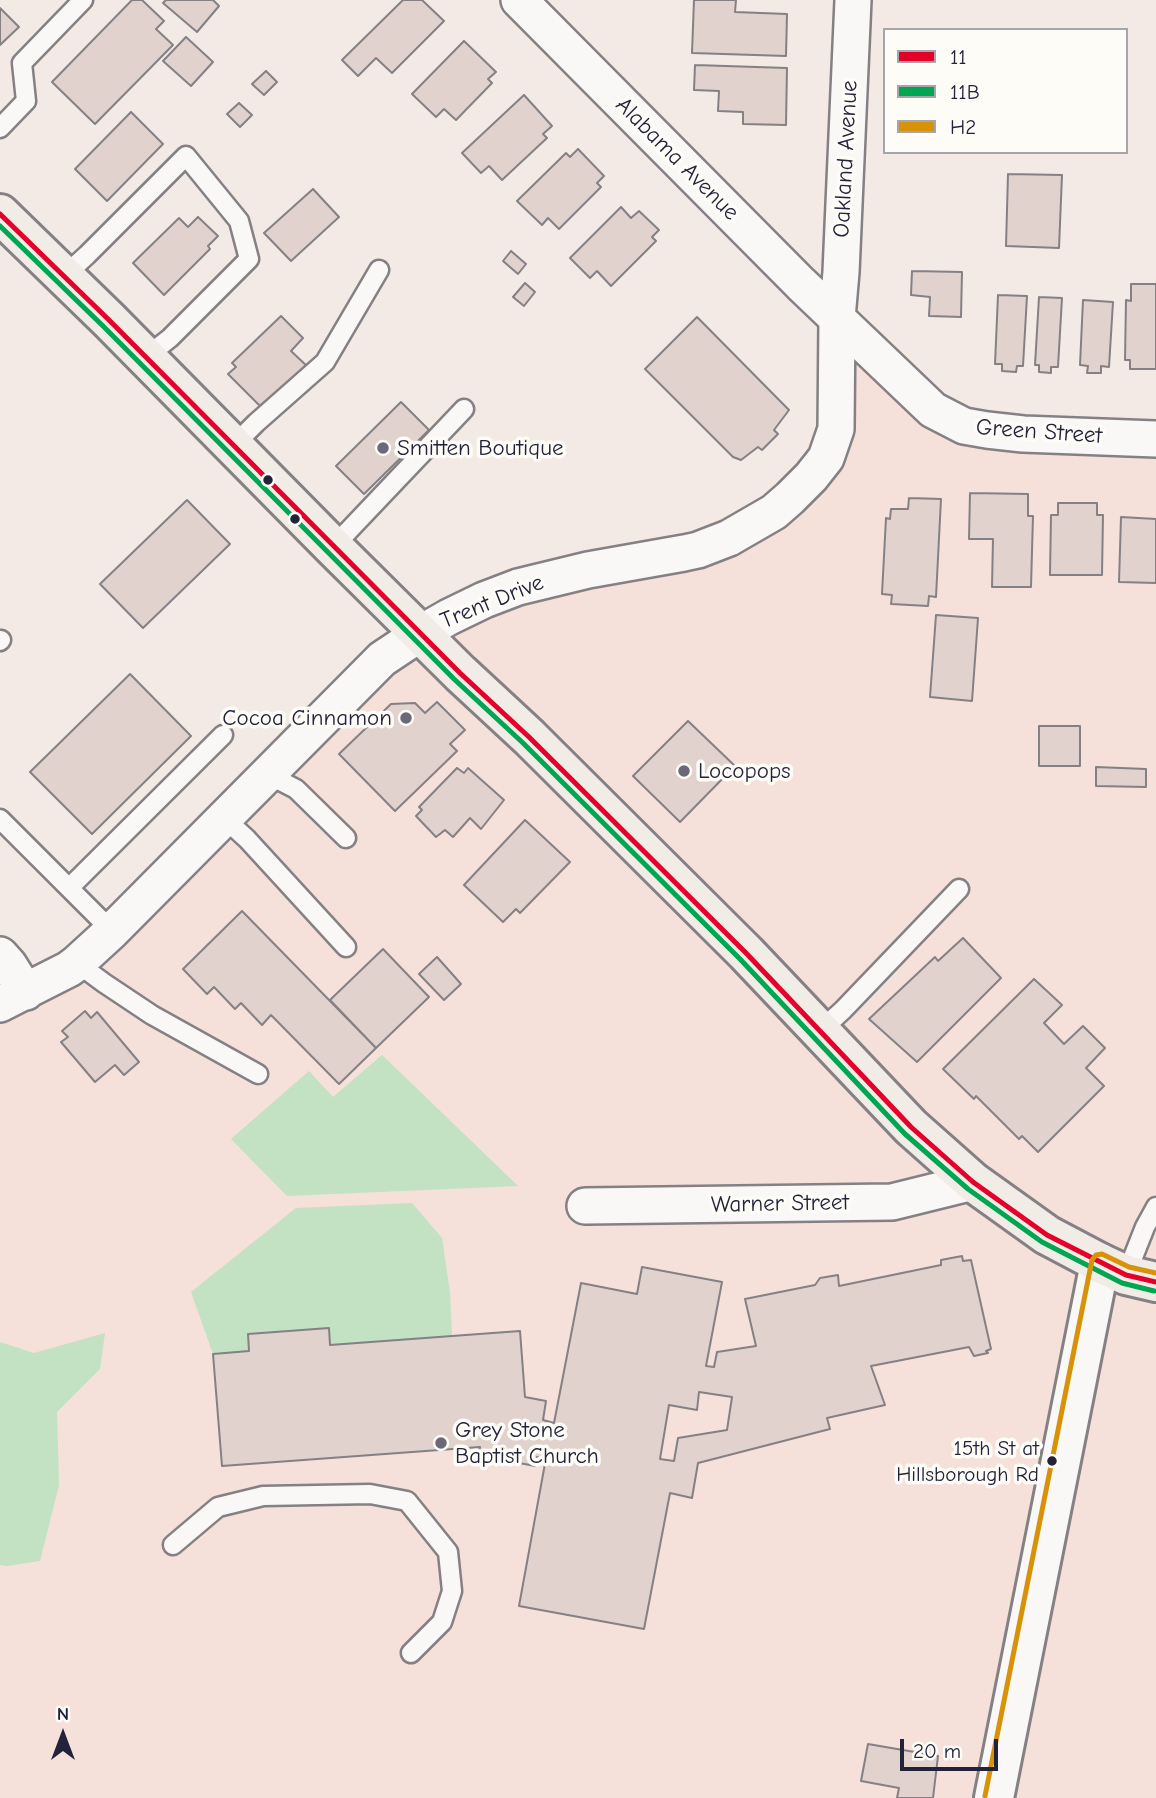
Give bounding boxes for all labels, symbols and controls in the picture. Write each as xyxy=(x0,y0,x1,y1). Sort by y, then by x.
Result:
legend xyxy=(883,28,1128,154)
text: 11 xyxy=(950,45,967,69)
street label: Oakland Avenue xyxy=(828,80,864,238)
text: 11B xyxy=(950,80,980,104)
street label: Alabama Avenue xyxy=(610,92,744,226)
text: H2 xyxy=(950,115,976,139)
street label: Green Street xyxy=(975,414,1103,450)
place label: Smitten Boutique xyxy=(397,434,563,462)
marker: Smitten Boutique xyxy=(375,440,391,456)
unlabelled marker xyxy=(261,473,275,487)
unlabelled marker xyxy=(288,512,302,526)
street label: Trent Drive xyxy=(436,569,548,635)
place label: Cocoa Cinnamon xyxy=(222,704,392,732)
marker: Cocoa Cinnamon xyxy=(398,710,414,726)
place label: Locopops xyxy=(698,757,791,785)
marker: Locopops xyxy=(676,763,692,779)
street label: Warner Street xyxy=(711,1189,849,1219)
place label: Grey Stone Baptist Church xyxy=(455,1416,599,1470)
marker: Grey Stone Baptist Church xyxy=(433,1435,449,1451)
place label: 15th St at Hillsborough Rd xyxy=(896,1436,1039,1486)
marker: 15th St at Hillsborough Rd xyxy=(1045,1454,1059,1468)
north arrow xyxy=(28,1700,98,1770)
text: N xyxy=(57,1703,69,1725)
scale bar xyxy=(904,1724,1002,1768)
text: 20 m xyxy=(913,1739,961,1763)

